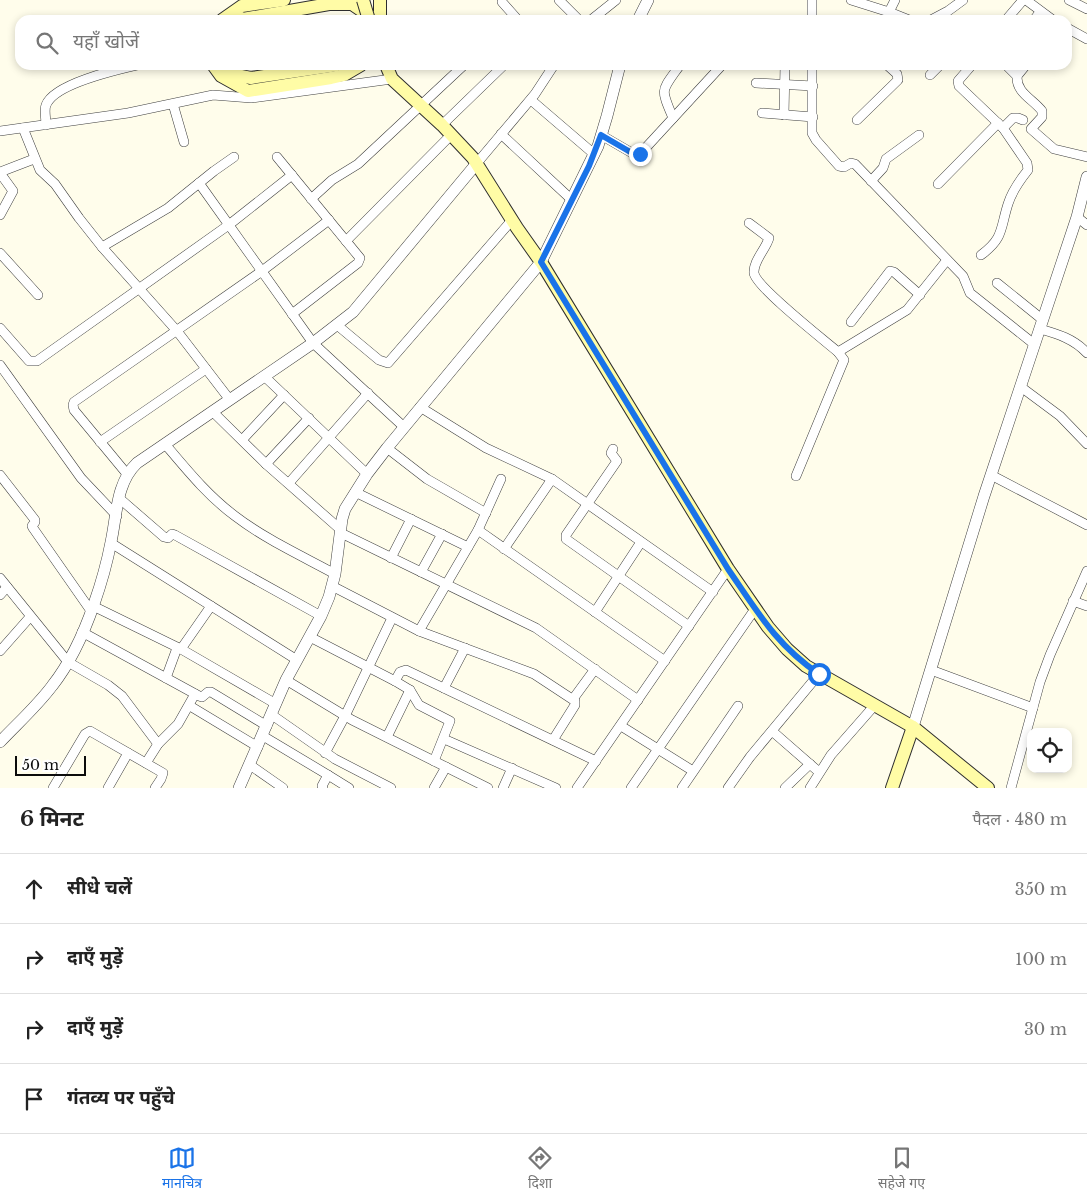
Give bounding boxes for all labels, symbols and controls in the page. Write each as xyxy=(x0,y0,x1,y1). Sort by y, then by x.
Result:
search box xyxy=(15,15,1072,70)
icon: search xyxy=(33,29,61,57)
text: यहाँ खोजें xyxy=(73,30,139,53)
route end xyxy=(629,143,652,166)
route start xyxy=(808,663,831,686)
map controls xyxy=(1027,728,1072,773)
button: locate xyxy=(1027,728,1072,773)
scale bar xyxy=(15,753,86,776)
text: 50 m xyxy=(22,756,59,774)
text: 6 मिनट xyxy=(20,806,84,832)
text: पैदल · 480 m xyxy=(973,809,1067,829)
icon: ahead xyxy=(20,875,48,903)
text: सीधे चलें xyxy=(67,876,132,899)
text: 350 m xyxy=(1015,879,1067,899)
icon: right xyxy=(20,945,48,973)
text: दाएँ मुड़ें xyxy=(67,946,123,969)
text: 100 m xyxy=(1015,949,1067,969)
icon: right xyxy=(20,1015,48,1043)
text: दाएँ मुड़ें xyxy=(67,1016,123,1039)
text: 30 m xyxy=(1024,1019,1067,1039)
icon: arrive xyxy=(20,1085,48,1113)
text: गंतव्य पर पहुँचे xyxy=(67,1086,175,1109)
tab: मानचित्र xyxy=(162,1144,202,1194)
tab: दिशा xyxy=(526,1144,554,1194)
tab: सहेजे गए xyxy=(878,1144,925,1194)

